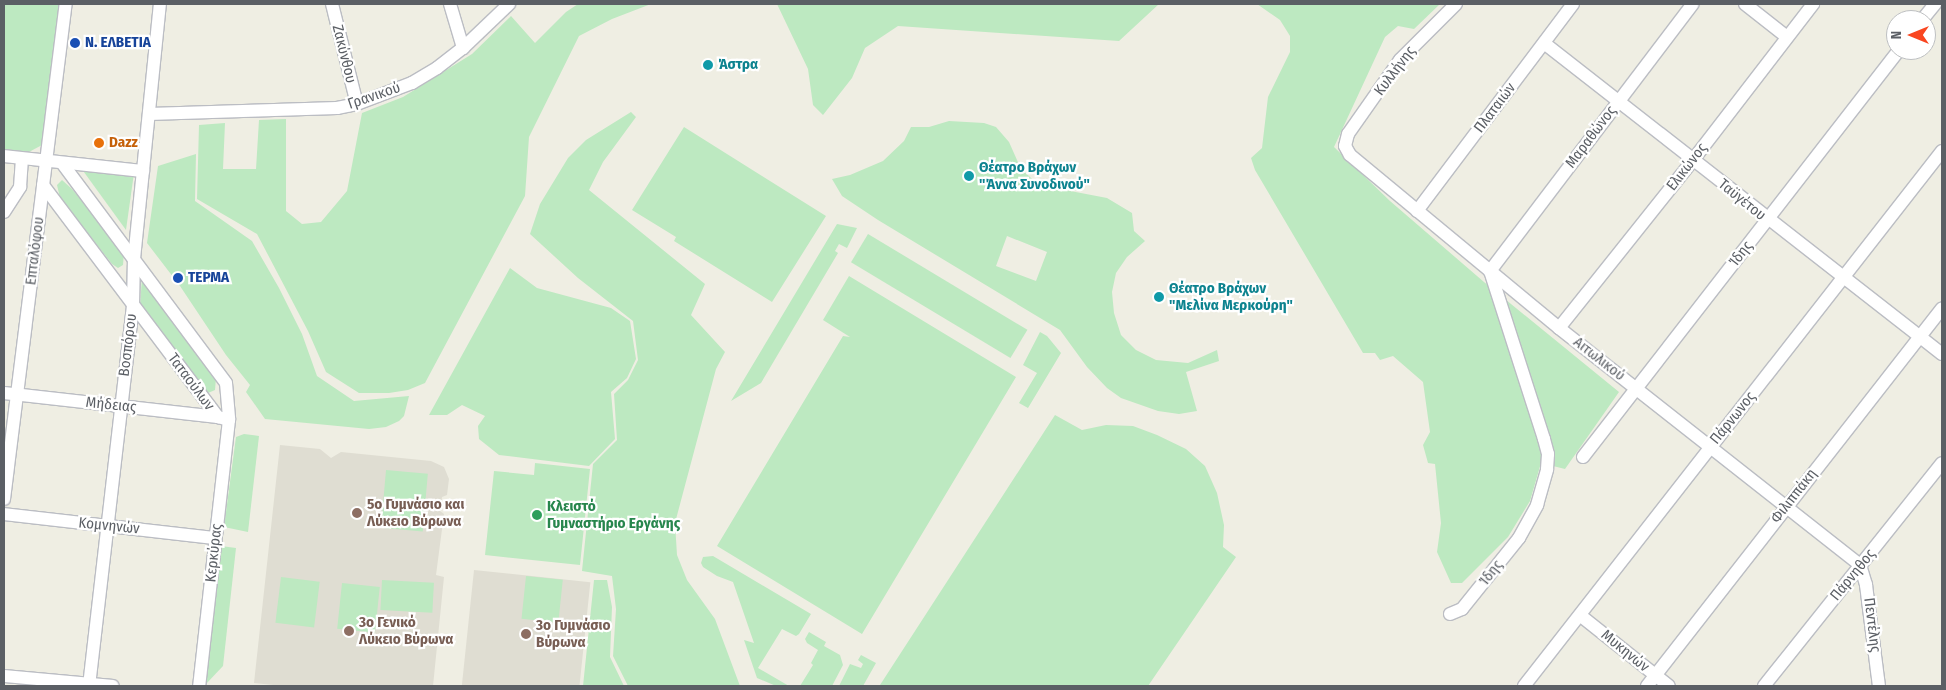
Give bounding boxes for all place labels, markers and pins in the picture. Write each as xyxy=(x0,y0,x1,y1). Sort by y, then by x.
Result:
place label: Ν. ΕΛΒΕΤΙΑ xyxy=(85,34,151,52)
marker: Ν. ΕΛΒΕΤΙΑ xyxy=(69,37,81,49)
place label: Άστρα xyxy=(718,56,758,74)
marker: Άστρα xyxy=(702,59,714,71)
place label: Dazz xyxy=(109,134,138,152)
marker: Dazz xyxy=(93,137,105,149)
place label: Θέατρο Βράχων "Άννα Συνοδινού" xyxy=(979,158,1090,193)
marker: Θέατρο Βράχων "Άννα Συνοδινού" xyxy=(963,170,975,182)
place label: ΤΕΡΜΑ xyxy=(188,269,229,287)
marker: ΤΕΡΜΑ xyxy=(172,272,184,284)
place label: Θέατρο Βράχων "Μελίνα Μερκούρη" xyxy=(1169,279,1293,314)
marker: Θέατρο Βράχων "Μελίνα Μερκούρη" xyxy=(1153,291,1165,303)
place label: 5ο Γυμνάσιο και Λύκειο Βύρωνα xyxy=(367,495,464,530)
place label: Κλειστό Γυμναστήριο Εργάνης xyxy=(547,497,680,532)
marker: 5ο Γυμνάσιο και Λύκειο Βύρωνα xyxy=(351,507,363,519)
marker: Κλειστό Γυμναστήριο Εργάνης xyxy=(531,509,543,521)
place label: 3o Γενικό Λύκειο Βύρωνα xyxy=(359,613,453,648)
place label: 3ο Γυμνάσιο Βύρωνα xyxy=(536,616,610,651)
marker: 3o Γενικό Λύκειο Βύρωνα xyxy=(343,625,355,637)
marker: 3ο Γυμνάσιο Βύρωνα xyxy=(520,628,532,640)

